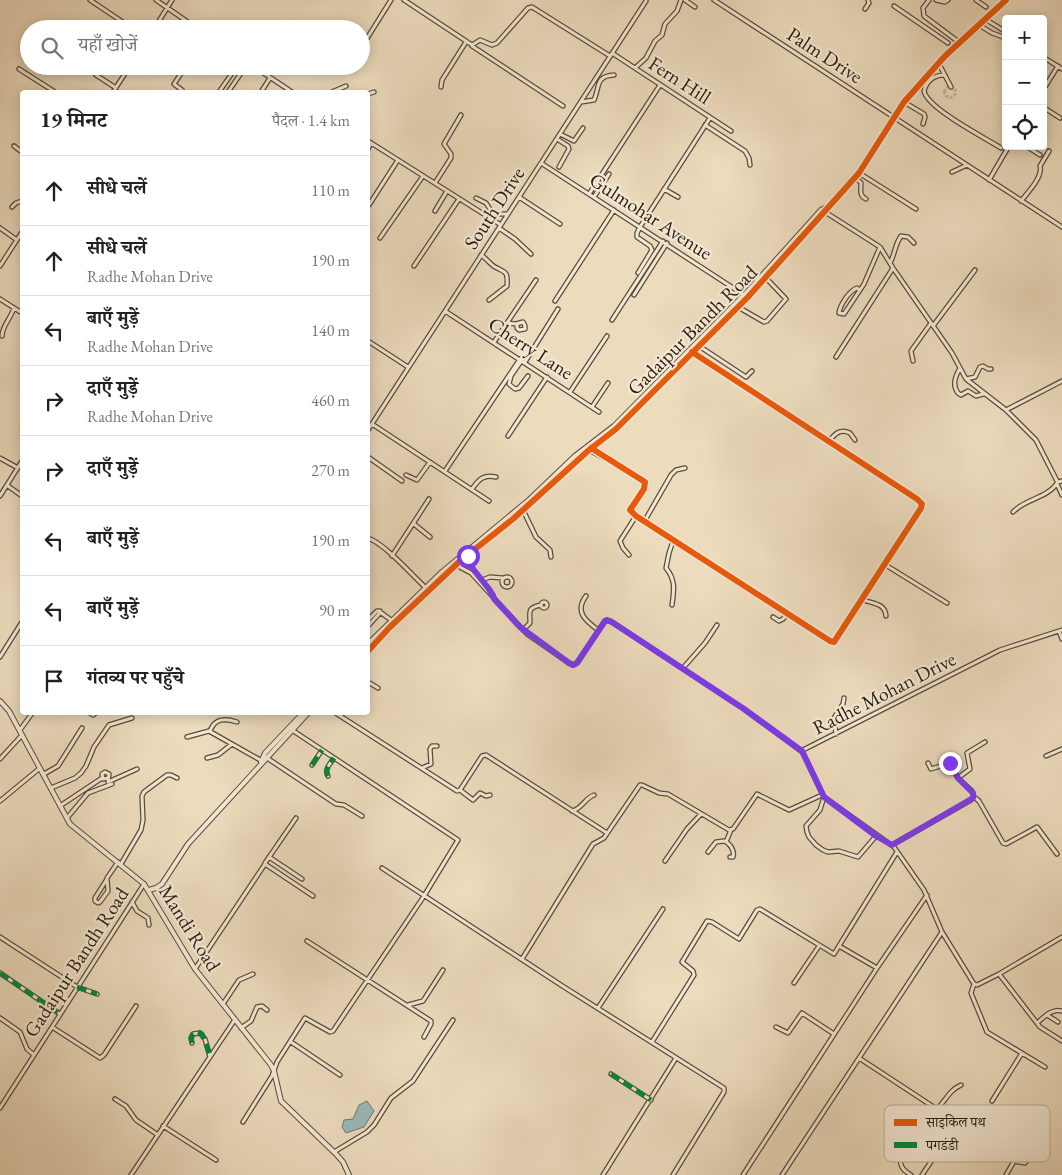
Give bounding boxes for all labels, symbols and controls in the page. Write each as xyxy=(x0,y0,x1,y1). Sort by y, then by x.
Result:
map controls xyxy=(1002,15,1047,150)
button: + xyxy=(1002,15,1047,60)
search box xyxy=(20,20,370,75)
street label: Palm Drive xyxy=(782,21,868,89)
text: यहाँ खोजें xyxy=(78,32,137,57)
icon: search xyxy=(38,34,66,62)
street label: Fern Hill xyxy=(644,50,716,110)
button: − xyxy=(1002,60,1047,105)
button: locate xyxy=(1002,105,1047,150)
text: 19 मिनट xyxy=(40,106,107,133)
text: पैदल · 1.4 km xyxy=(272,110,350,131)
street label: South Drive xyxy=(458,162,530,254)
street label: Gulmohar Avenue xyxy=(585,167,718,266)
text: सीधे चलें xyxy=(87,175,147,200)
icon: ahead xyxy=(40,177,68,205)
text: 110 m xyxy=(311,180,350,201)
text: सीधे चलें xyxy=(87,235,147,260)
icon: ahead xyxy=(40,247,68,275)
text: 190 m xyxy=(311,250,350,271)
street label: Gadaipur Bandh Road xyxy=(621,259,763,401)
text: Radhe Mohan Drive xyxy=(87,266,213,287)
text: बाएँ मुड़ें xyxy=(87,305,139,330)
street label: Cherry Lane xyxy=(483,311,579,385)
icon: left xyxy=(40,317,68,345)
text: 140 m xyxy=(311,320,350,341)
text: Radhe Mohan Drive xyxy=(87,336,213,357)
text: दाएँ मुड़ें xyxy=(87,375,138,400)
icon: right xyxy=(40,387,68,415)
text: 460 m xyxy=(311,390,350,411)
text: Radhe Mohan Drive xyxy=(87,406,213,427)
text: दाएँ मुड़ें xyxy=(87,455,138,480)
icon: right xyxy=(40,457,68,485)
text: 270 m xyxy=(311,460,350,481)
text: बाएँ मुड़ें xyxy=(87,525,139,550)
icon: left xyxy=(40,527,68,555)
text: 190 m xyxy=(311,530,350,551)
route start xyxy=(457,545,480,568)
text: बाएँ मुड़ें xyxy=(87,595,139,620)
icon: left xyxy=(40,597,68,625)
text: 90 m xyxy=(319,600,350,621)
street label: Radhe Mohan Drive xyxy=(808,646,960,740)
text: गंतव्य पर पहुँचे xyxy=(87,665,184,690)
icon: arrive xyxy=(40,667,68,695)
route end xyxy=(939,752,962,775)
street label: Mandi Road xyxy=(153,880,227,977)
street label: Gadaipur Bandh Road xyxy=(18,881,135,1042)
legend xyxy=(884,1105,1050,1162)
text: साइकिल पथ xyxy=(925,1113,987,1131)
text: पगडंडी xyxy=(925,1136,959,1154)

